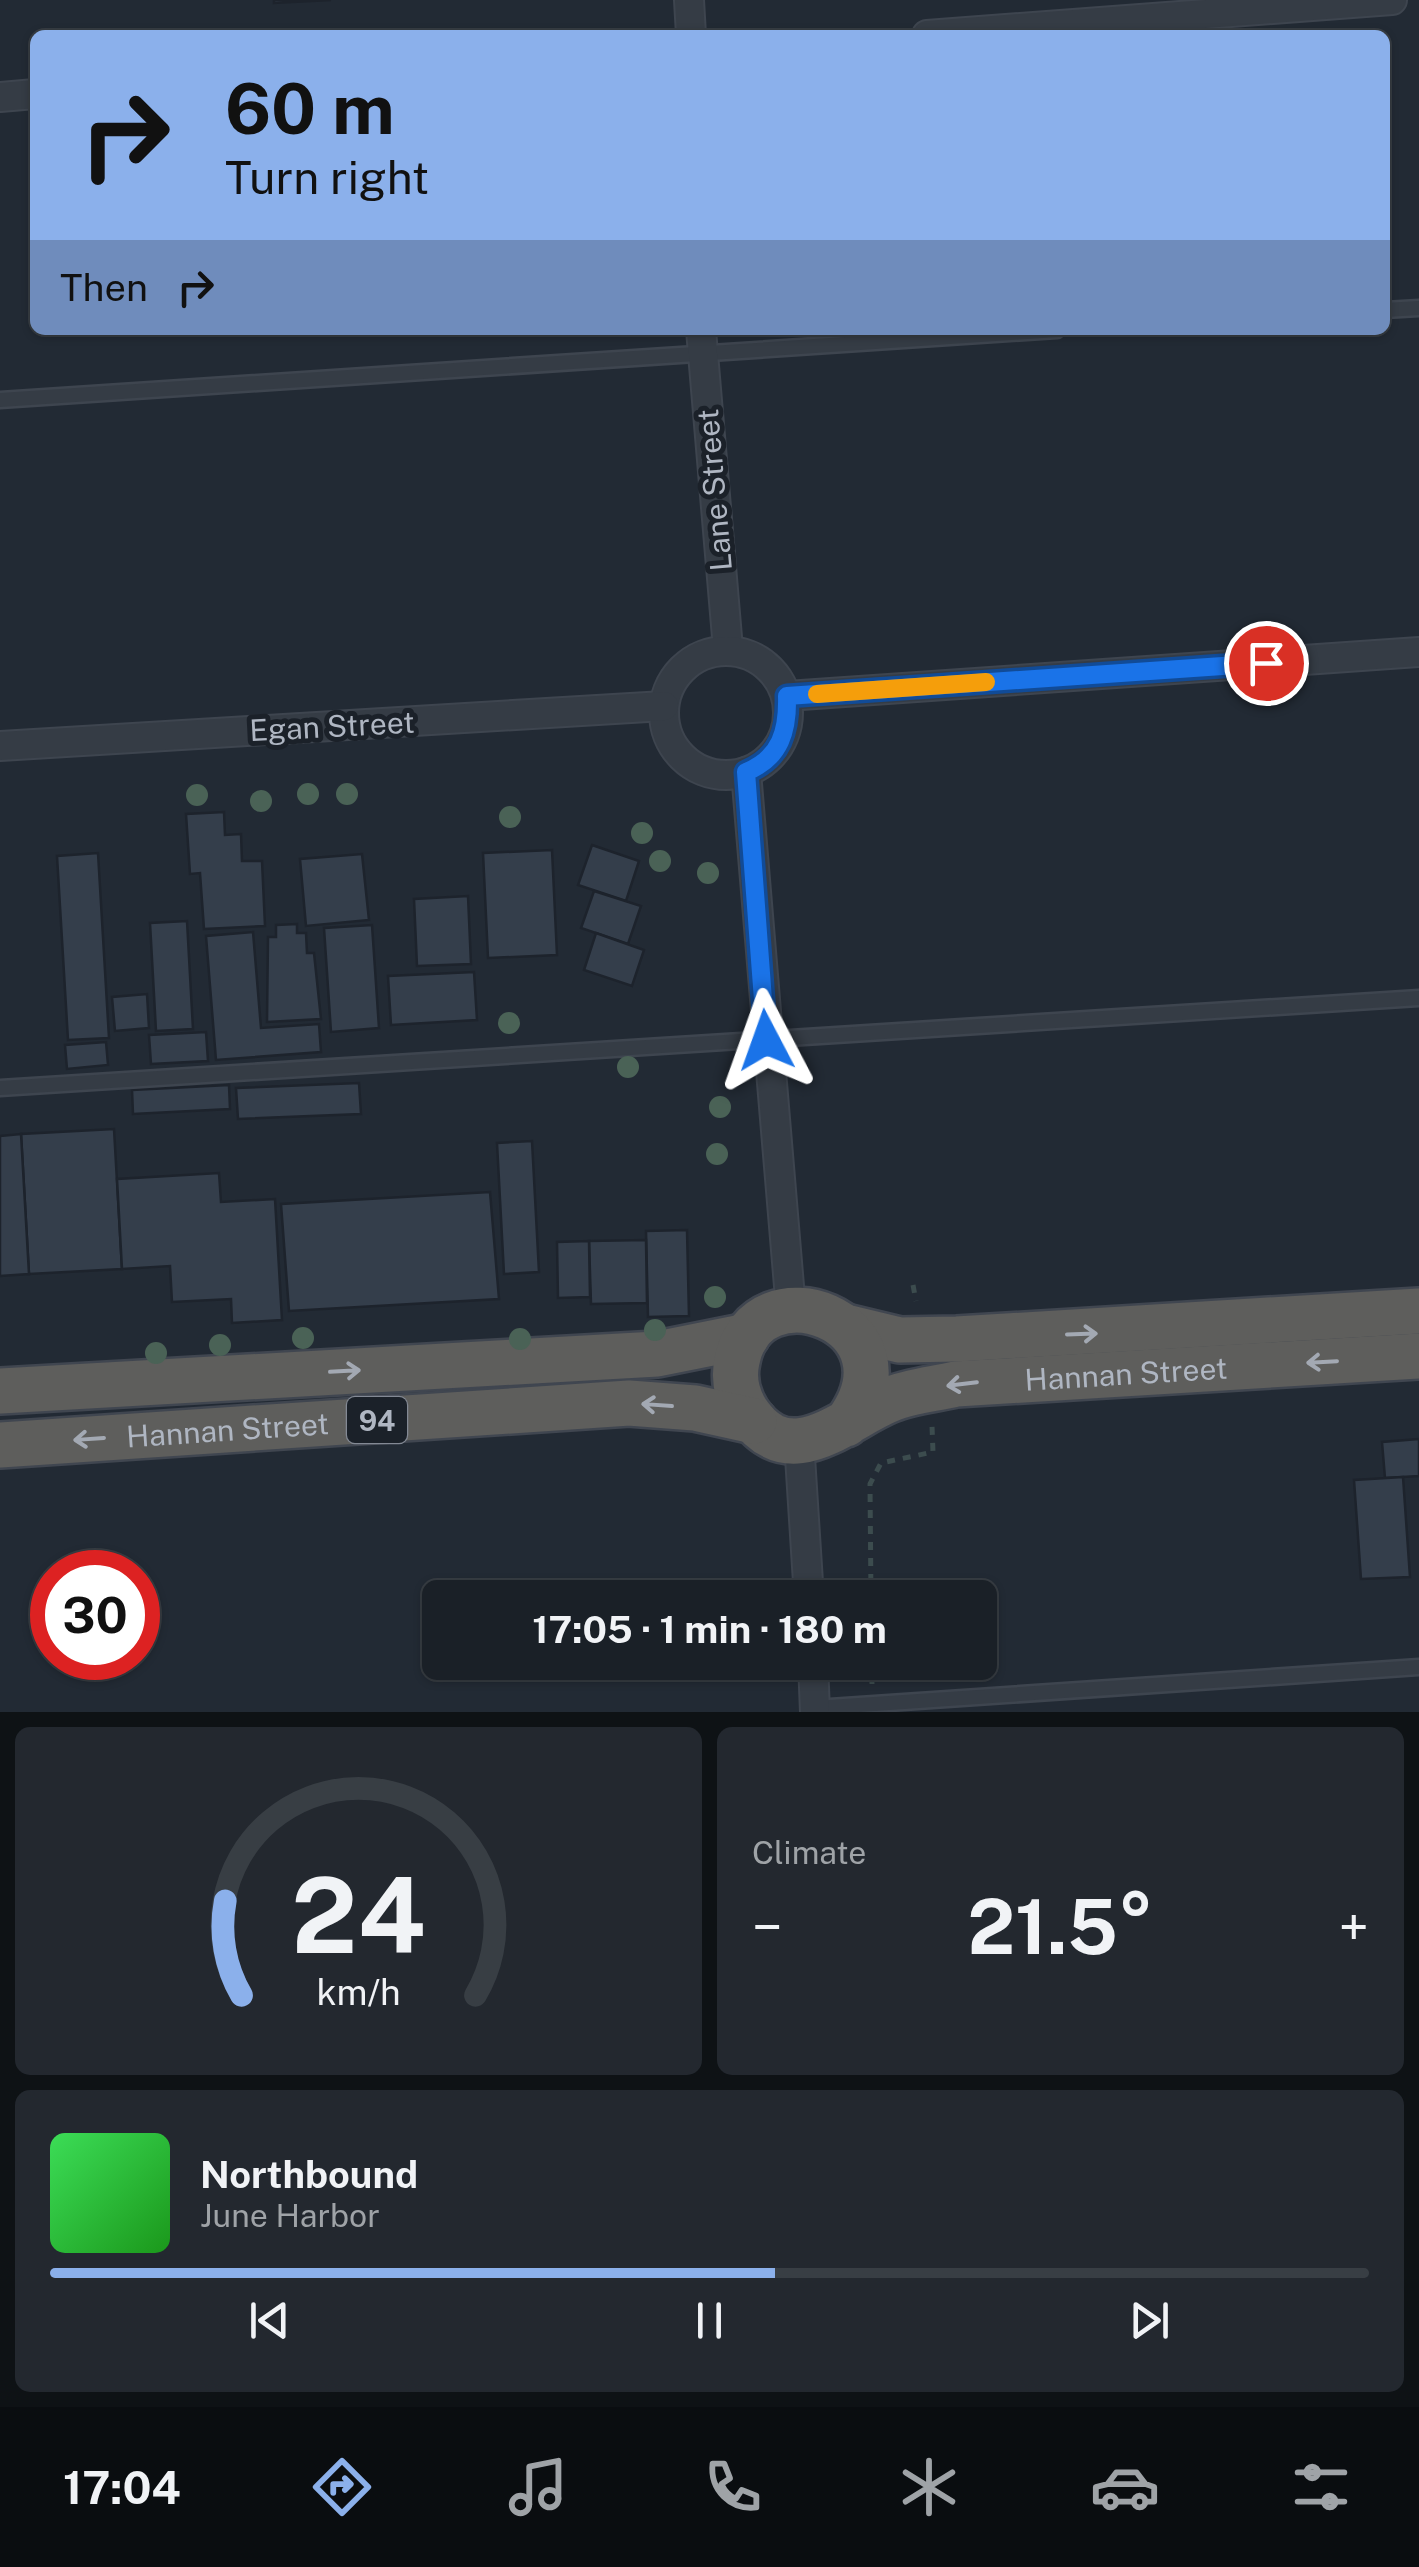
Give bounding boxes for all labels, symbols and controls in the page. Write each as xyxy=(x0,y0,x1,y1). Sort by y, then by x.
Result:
text: 60 m xyxy=(225,67,395,150)
icon: right xyxy=(60,70,190,200)
text: Turn right xyxy=(225,151,429,204)
icon: right xyxy=(168,260,223,315)
text: Then xyxy=(60,265,148,310)
street label: Lane Street xyxy=(689,408,739,572)
pin xyxy=(1224,621,1309,706)
icon: arrive xyxy=(1239,636,1294,691)
street label: Egan Street xyxy=(249,704,415,748)
position arrow xyxy=(714,988,818,1092)
one-way arrow xyxy=(1065,1325,1097,1344)
street label: Hannan Street xyxy=(1024,1350,1228,1398)
one-way arrow xyxy=(1306,1353,1338,1372)
one-way arrow xyxy=(328,1361,360,1380)
one-way arrow xyxy=(947,1375,979,1394)
one-way arrow xyxy=(642,1396,674,1415)
road number: 94 xyxy=(347,1397,407,1443)
street label: Hannan Street xyxy=(125,1405,330,1455)
one-way arrow xyxy=(73,1430,105,1449)
speed limit sign: 30 xyxy=(30,1550,160,1680)
text: 17:05 · 1 min · 180 m xyxy=(532,1607,887,1652)
text: Climate xyxy=(752,1834,866,1871)
text: 24 xyxy=(291,1854,426,1976)
text: 21.5° xyxy=(967,1883,1154,1971)
text: − xyxy=(752,1895,783,1959)
text: + xyxy=(1339,1895,1369,1959)
text: km/h xyxy=(316,1971,401,2013)
text: Northbound xyxy=(200,2152,418,2197)
text: June Harbor xyxy=(200,2197,380,2234)
icon: previous xyxy=(242,2293,297,2348)
icon: pause xyxy=(682,2293,737,2348)
icon: next xyxy=(1122,2293,1177,2348)
icon: directions xyxy=(307,2452,377,2522)
icon: music xyxy=(503,2452,573,2522)
icon: phone xyxy=(698,2452,768,2522)
icon: climate xyxy=(894,2452,964,2522)
icon: car xyxy=(1090,2452,1160,2522)
icon: filters xyxy=(1286,2452,1356,2522)
text: 17:04 xyxy=(63,2461,181,2514)

